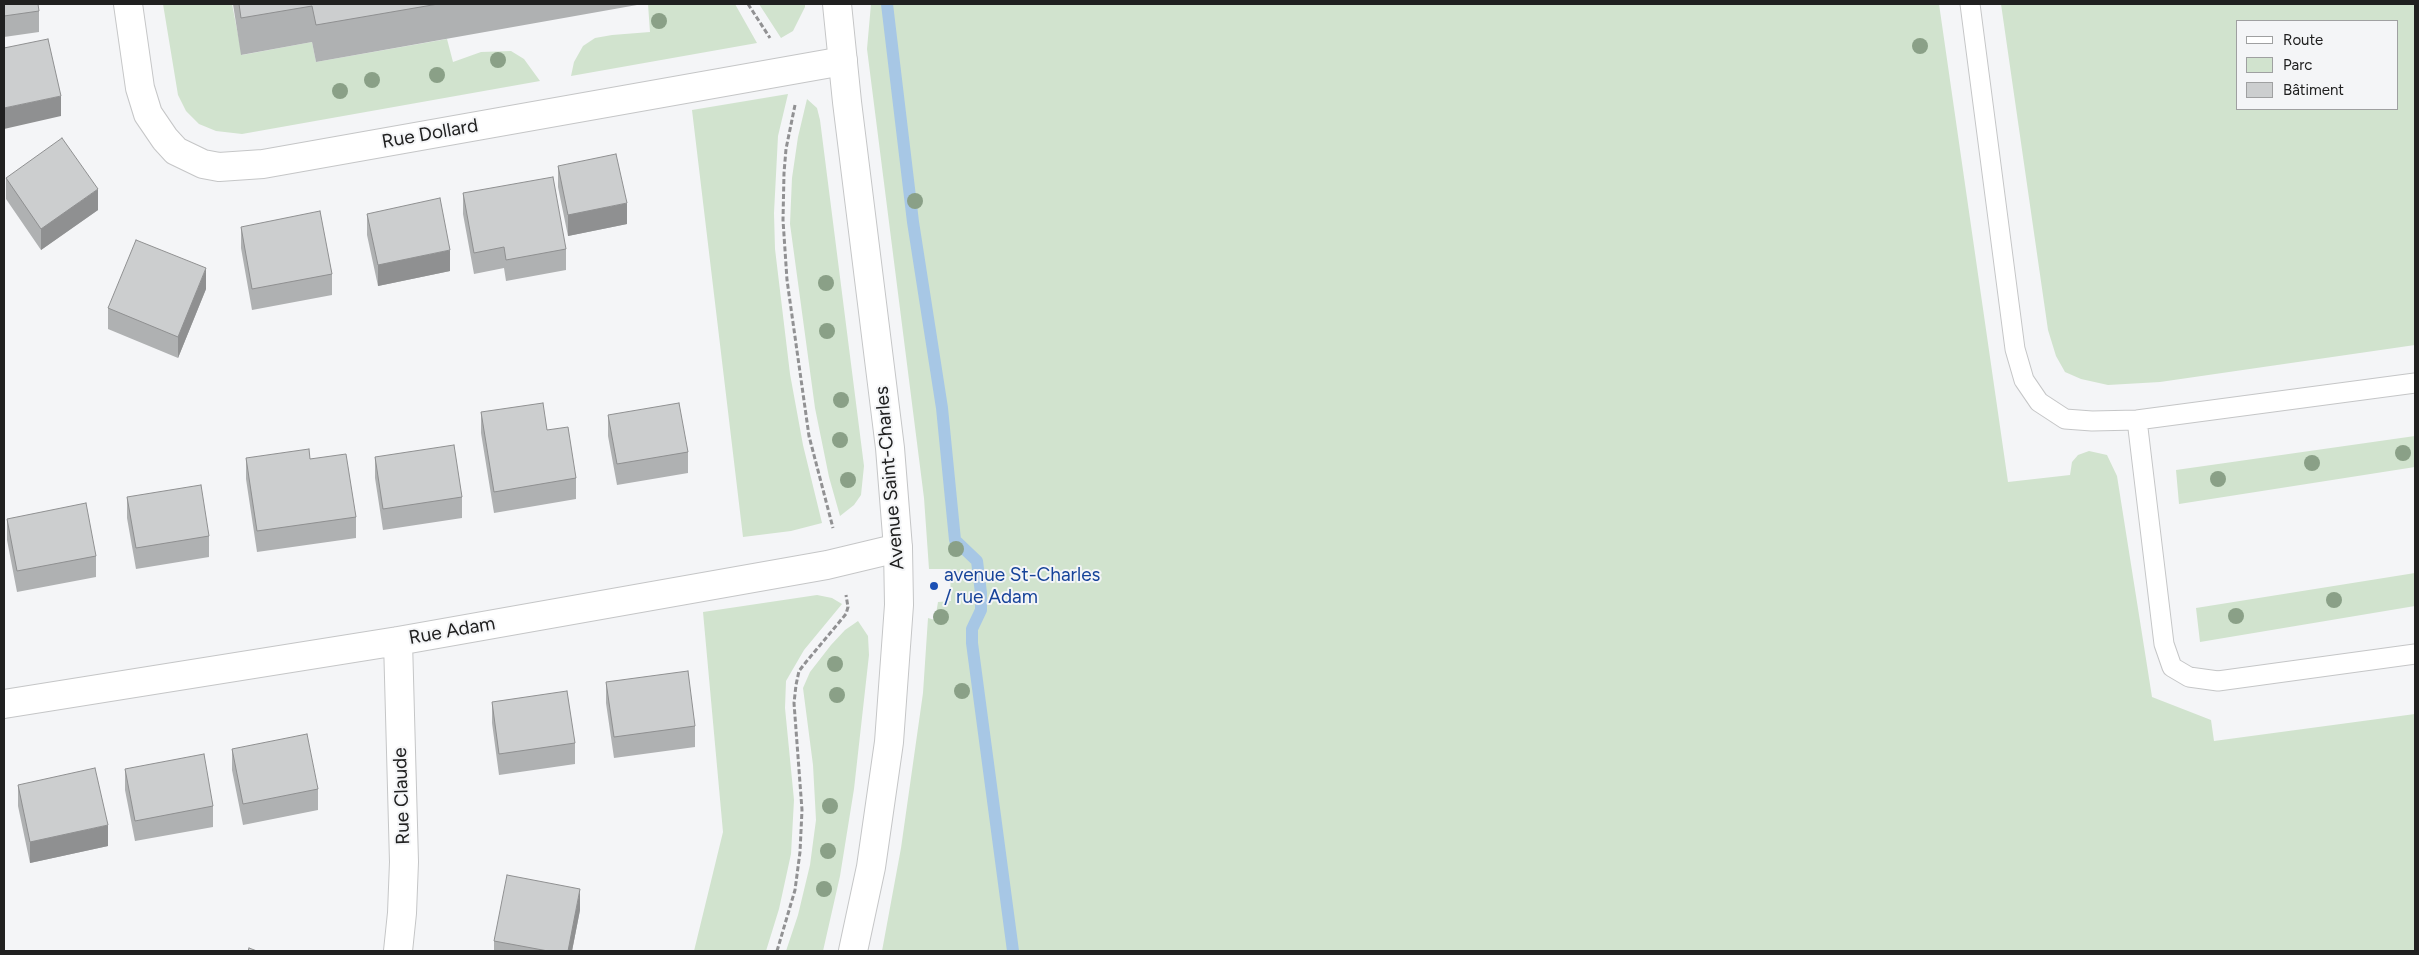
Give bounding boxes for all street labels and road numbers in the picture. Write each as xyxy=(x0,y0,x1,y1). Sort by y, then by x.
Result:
street label: Rue Dollard xyxy=(380,114,480,154)
street label: Avenue Saint-Charles xyxy=(871,385,909,571)
street label: Rue Adam xyxy=(407,612,497,650)
street label: Rue Claude xyxy=(389,747,415,845)

